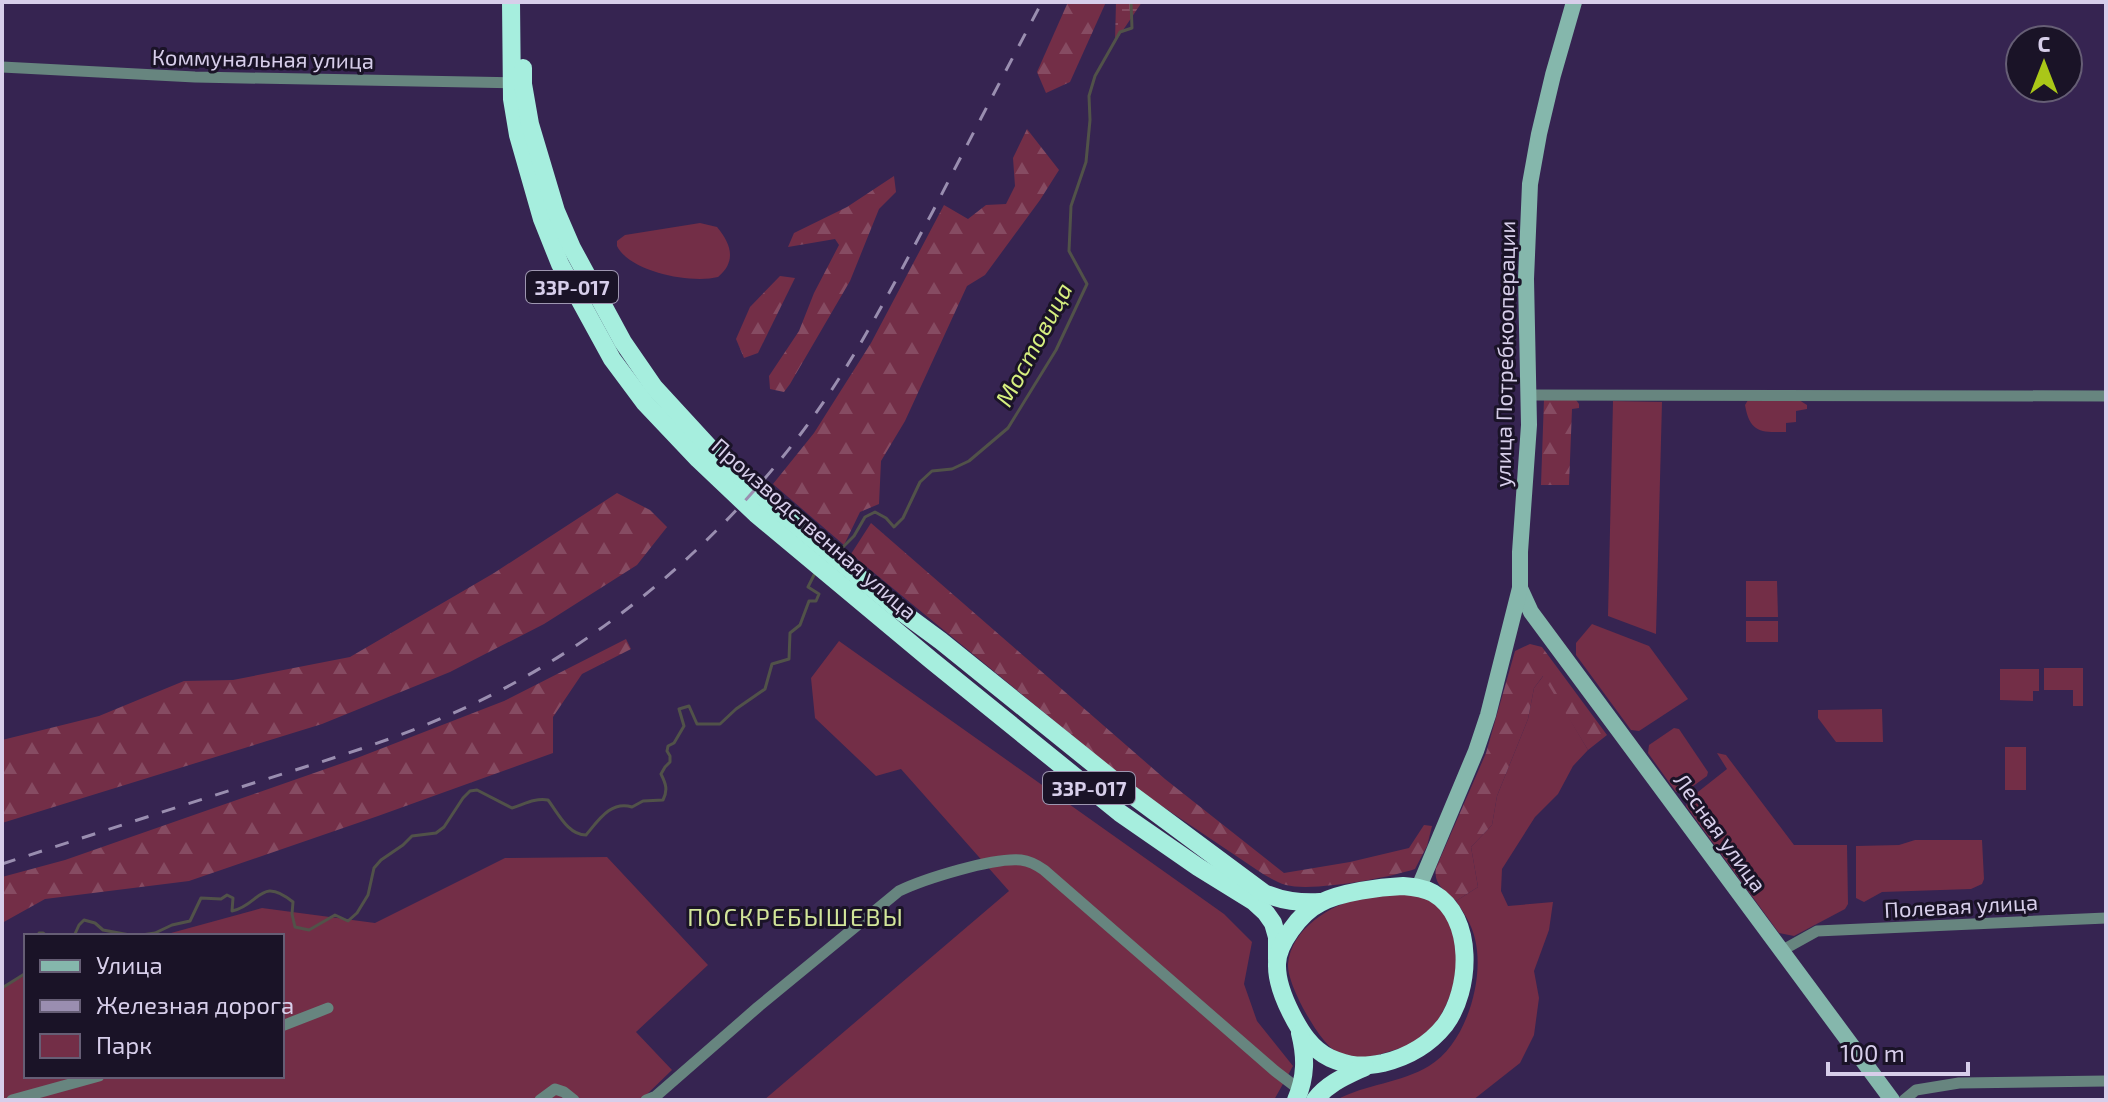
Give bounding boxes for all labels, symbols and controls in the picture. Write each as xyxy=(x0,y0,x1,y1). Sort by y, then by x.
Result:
north arrow xyxy=(2004,24,2084,104)
text: С xyxy=(2038,30,2051,56)
street label: Коммунальная улица xyxy=(152,43,374,74)
street label: улица Потребкооперации xyxy=(1489,220,1520,488)
road number: 33Р-017 xyxy=(526,271,618,303)
water label: Мостовица xyxy=(988,277,1078,411)
street label: Производственная улица xyxy=(707,432,923,625)
street label: Лесная улица xyxy=(1668,768,1773,897)
road number: 33Р-017 xyxy=(1043,772,1135,804)
street label: Полевая улица xyxy=(1883,888,2039,923)
district label: ПОСКРЕБЫШЕВЫ xyxy=(687,902,905,931)
legend xyxy=(24,934,284,1078)
text: Улица xyxy=(96,950,163,979)
text: Железная дорога xyxy=(96,990,294,1019)
scale bar xyxy=(1828,1026,1968,1076)
text: Парк xyxy=(96,1030,152,1059)
text: 100 m xyxy=(1840,1038,1905,1067)

